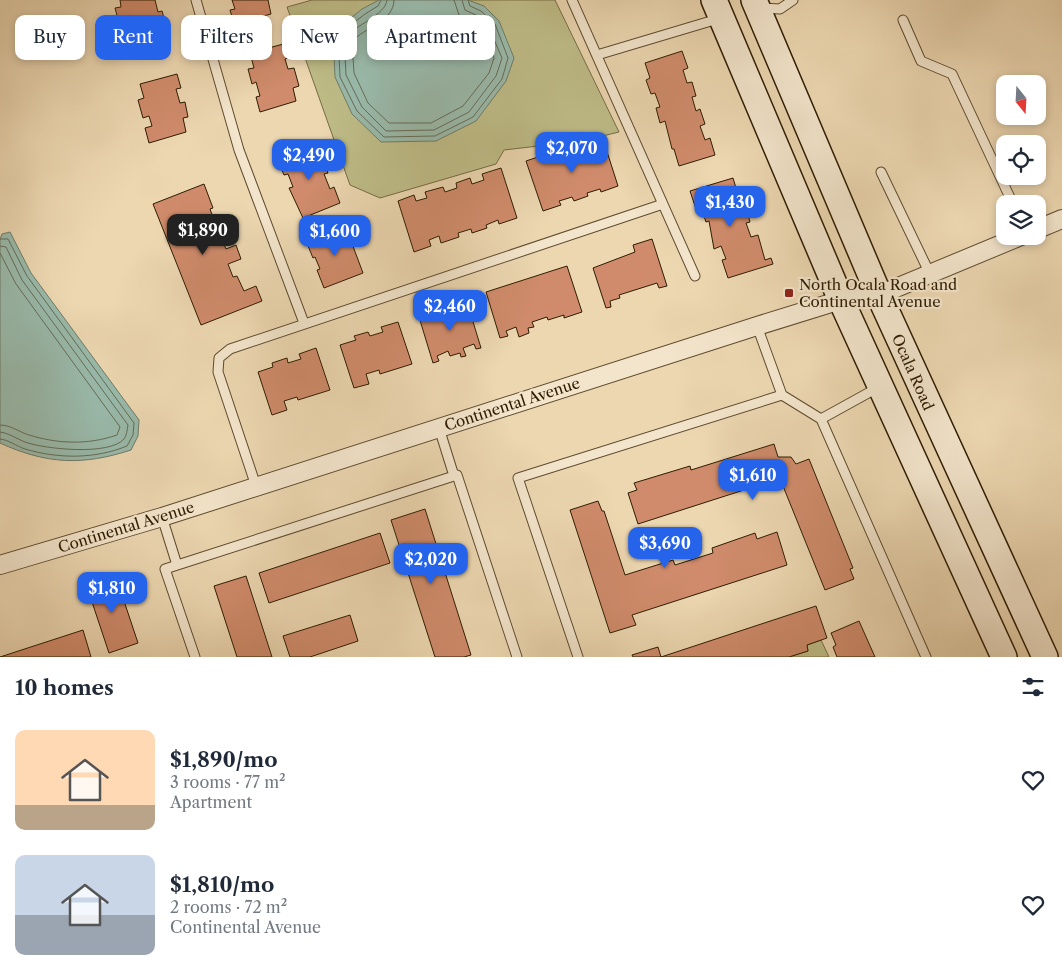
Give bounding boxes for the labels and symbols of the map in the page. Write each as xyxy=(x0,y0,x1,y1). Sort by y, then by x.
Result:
north arrow xyxy=(996,75,1046,125)
pin: $2,070 xyxy=(531,132,613,174)
pin: $2,490 xyxy=(268,138,350,181)
pin: $1,430 xyxy=(689,186,771,228)
pin: $1,890 xyxy=(162,214,244,256)
pin: $1,600 xyxy=(294,214,376,257)
place label: North Ocala Road and Continental Avenue xyxy=(799,275,957,311)
marker: North Ocala Road and Continental Avenue xyxy=(783,287,795,299)
pin: $2,460 xyxy=(409,290,491,332)
street label: Ocala Road xyxy=(888,331,938,413)
street label: Continental Avenue xyxy=(442,373,582,435)
pin: $1,610 xyxy=(712,458,794,501)
street label: Continental Avenue xyxy=(56,497,196,557)
pin: $3,690 xyxy=(624,526,706,569)
pin: $2,020 xyxy=(390,542,472,585)
pin: $1,810 xyxy=(71,572,153,614)

